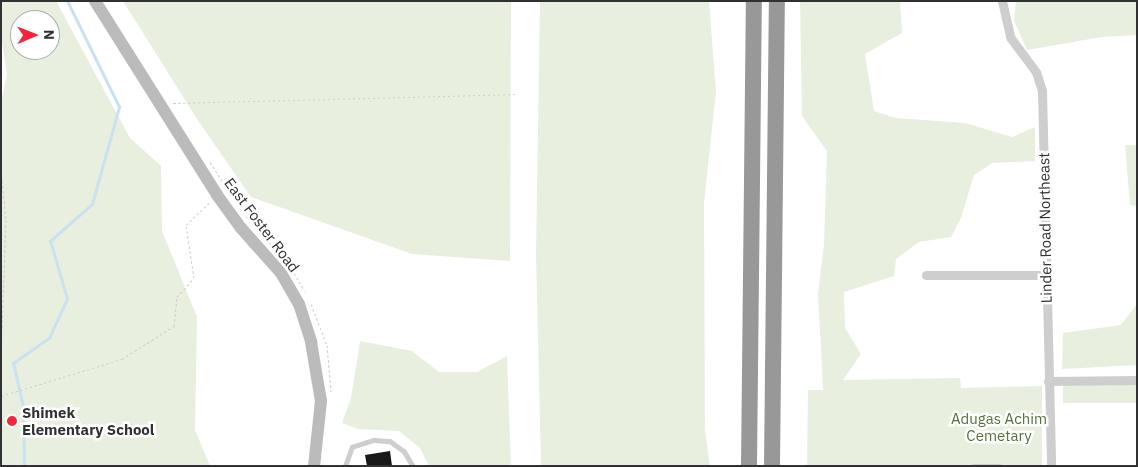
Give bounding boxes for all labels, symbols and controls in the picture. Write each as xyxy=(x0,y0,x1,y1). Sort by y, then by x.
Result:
north arrow xyxy=(10,10,60,60)
text: N xyxy=(40,30,58,40)
street label: Linder Road Northeast xyxy=(1035,152,1055,304)
street label: East Foster Road xyxy=(221,174,303,276)
place label: Shimek Elementary School xyxy=(22,403,154,438)
park label: Adugas Achim Cemetary xyxy=(951,409,1047,444)
marker: Shimek Elementary School xyxy=(6,415,18,427)

